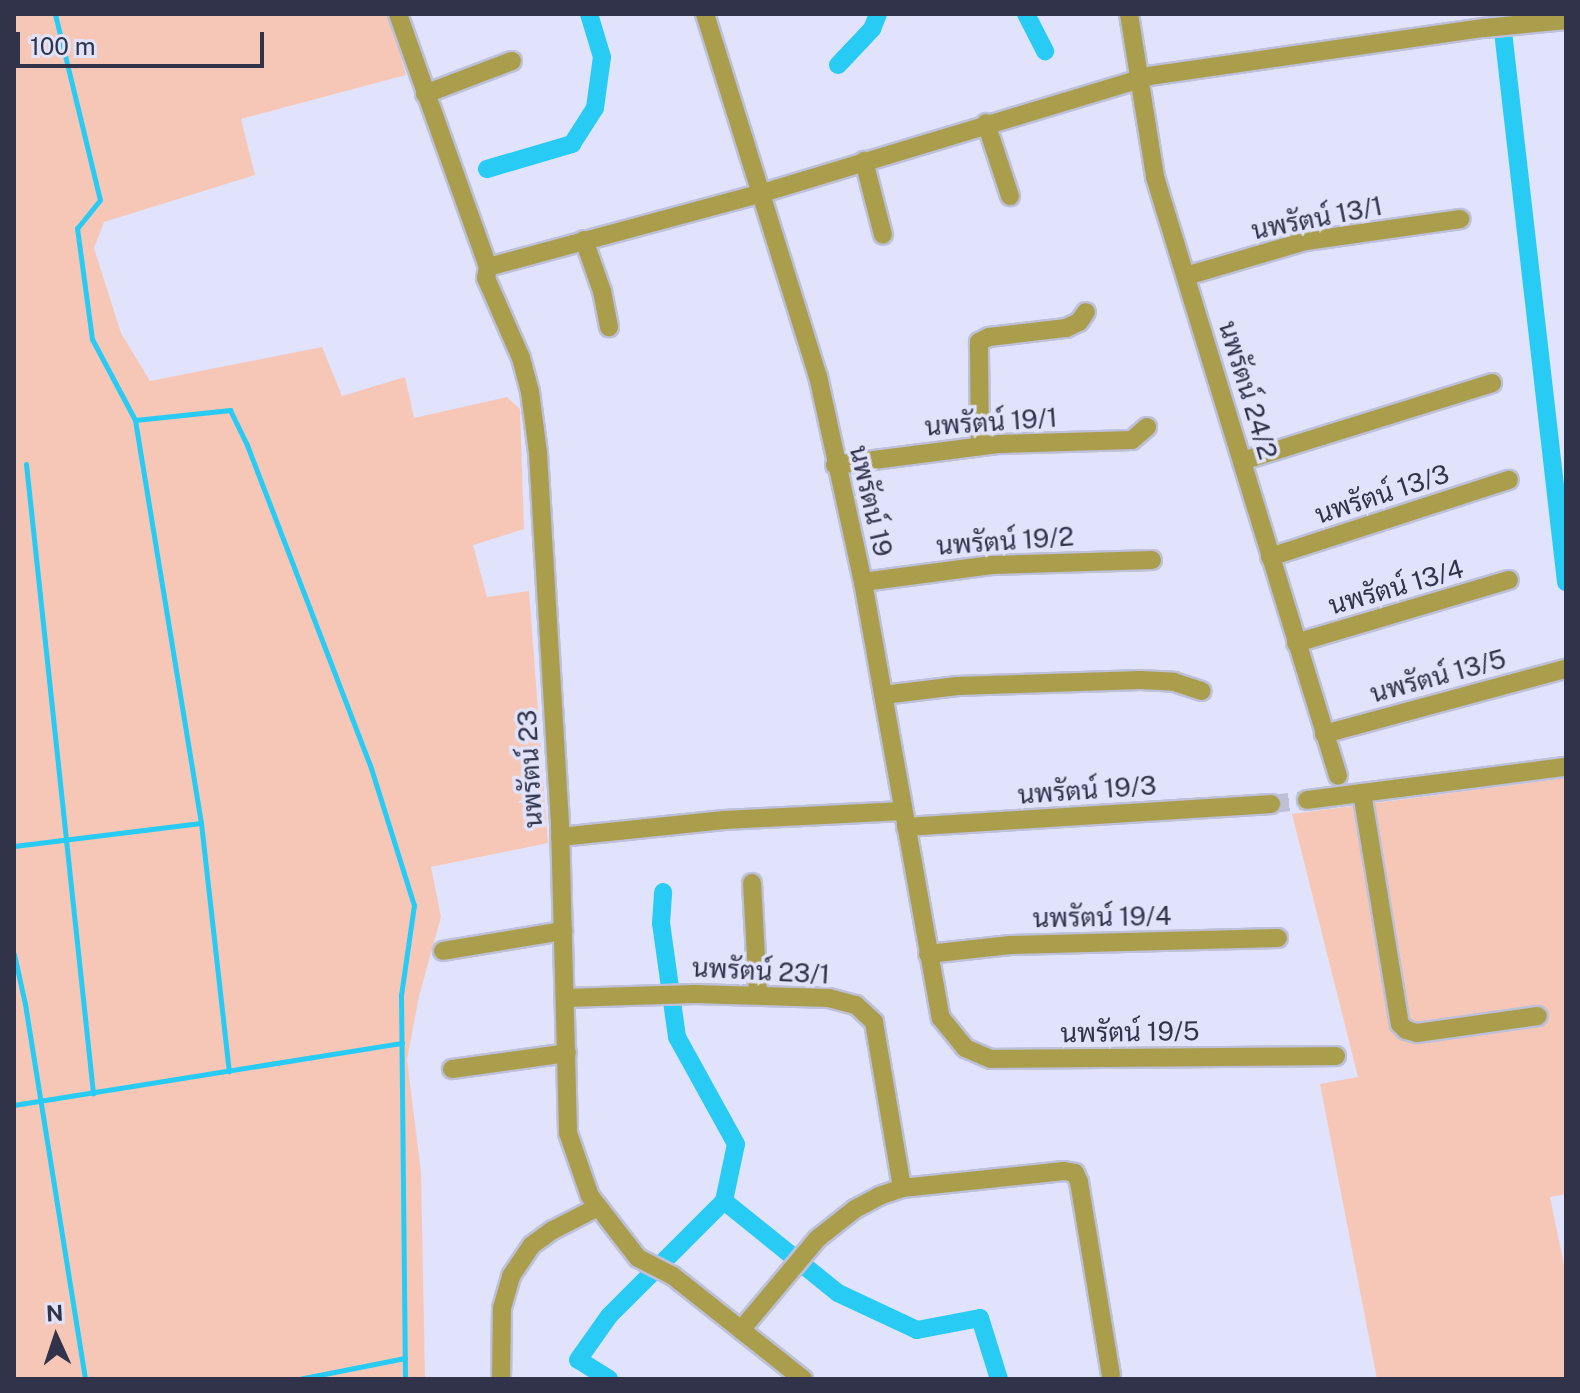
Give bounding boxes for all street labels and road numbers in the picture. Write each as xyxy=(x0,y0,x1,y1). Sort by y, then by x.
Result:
street label: นพรัตน์ 13/1 xyxy=(1249,190,1385,246)
street label: นพรัตน์ 24/2 xyxy=(1212,317,1284,463)
street label: นพรัตน์ 19/1 xyxy=(924,402,1058,442)
street label: นพรัตน์ 19 xyxy=(843,442,899,560)
street label: นพรัตน์ 13/3 xyxy=(1311,458,1453,530)
street label: นพรัตน์ 19/2 xyxy=(935,521,1075,561)
street label: นพรัตน์ 13/4 xyxy=(1325,553,1467,621)
street label: นพรัตน์ 13/5 xyxy=(1367,643,1509,709)
street label: นพรัตน์ 23 xyxy=(511,709,549,829)
street label: นพรัตน์ 19/3 xyxy=(1017,770,1157,810)
street label: นพรัตน์ 19/4 xyxy=(1032,900,1172,934)
street label: นพรัตน์ 23/1 xyxy=(691,952,831,990)
street label: นพรัตน์ 19/5 xyxy=(1060,1015,1200,1049)

